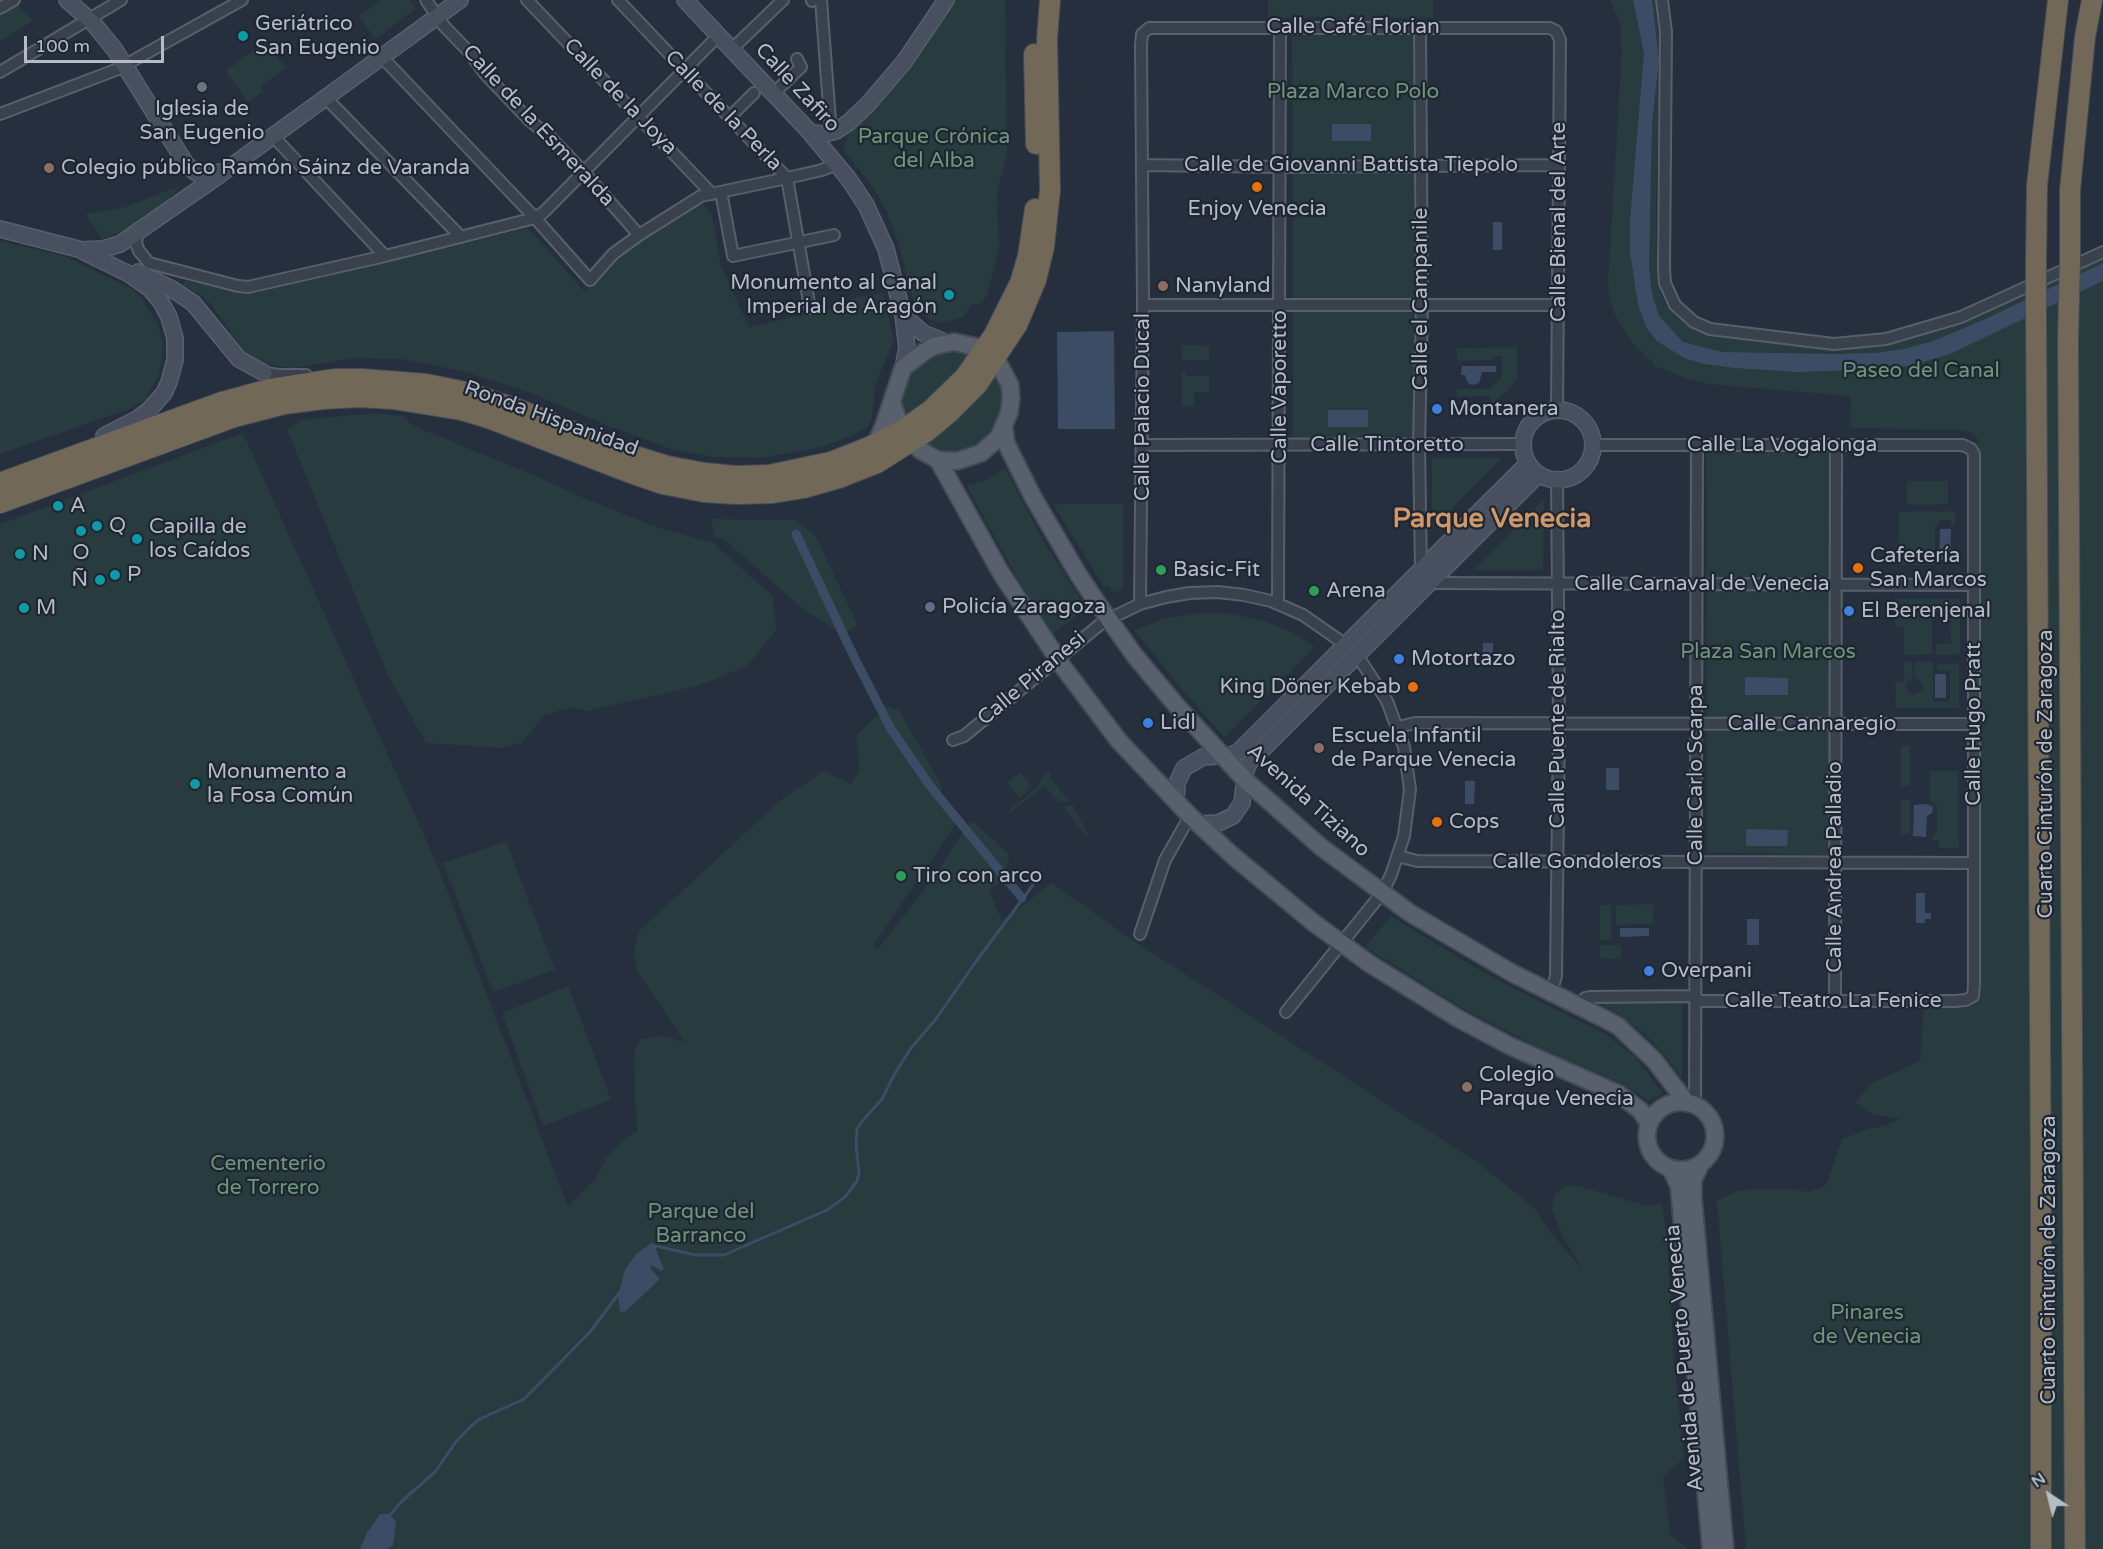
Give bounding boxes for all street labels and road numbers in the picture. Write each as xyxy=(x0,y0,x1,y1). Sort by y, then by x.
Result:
street label: Calle Café Florian xyxy=(1266,14,1440,40)
street label: Calle de la Joya xyxy=(558,33,682,161)
street label: Calle Zafiro xyxy=(749,38,845,138)
street label: Calle de la Esmeralda xyxy=(457,40,619,212)
street label: Calle de la Perla xyxy=(659,45,787,177)
street label: Calle Bienal del Arte xyxy=(1546,122,1572,322)
street label: Calle de Giovanni Battista Tiepolo xyxy=(1184,152,1518,178)
street label: Calle el Campanile xyxy=(1408,208,1434,390)
street label: Calle Vaporetto xyxy=(1267,310,1293,464)
street label: Calle Palacio Ducal xyxy=(1130,313,1156,501)
street label: Ronda Hispanidad xyxy=(461,376,641,462)
street label: Calle Tintoretto xyxy=(1310,432,1464,458)
street label: Calle La Vogalonga xyxy=(1687,432,1877,458)
street label: Calle Carnaval de Venecia xyxy=(1574,571,1830,597)
street label: Calle Puente de Rialto xyxy=(1545,609,1571,829)
street label: Calle Piranesi xyxy=(973,627,1091,731)
street label: Cuarto Cinturón de Zaragoza xyxy=(2033,630,2059,918)
street label: Calle Hugo Pratt xyxy=(1961,642,1987,806)
street label: Calle Carlo Scarpa xyxy=(1683,684,1709,866)
street label: Calle Cannaregio xyxy=(1728,711,1896,737)
street label: Avenida Tiziano xyxy=(1241,739,1375,863)
street label: Calle Andrea Palladio xyxy=(1822,761,1848,973)
street label: Calle Gondoleros xyxy=(1492,849,1662,875)
street label: Calle Teatro La Fenice xyxy=(1724,988,1942,1014)
street label: Cuarto Cinturón de Zaragoza xyxy=(2036,1116,2062,1404)
street label: Avenida de Puerto Venecia xyxy=(1661,1223,1709,1493)

